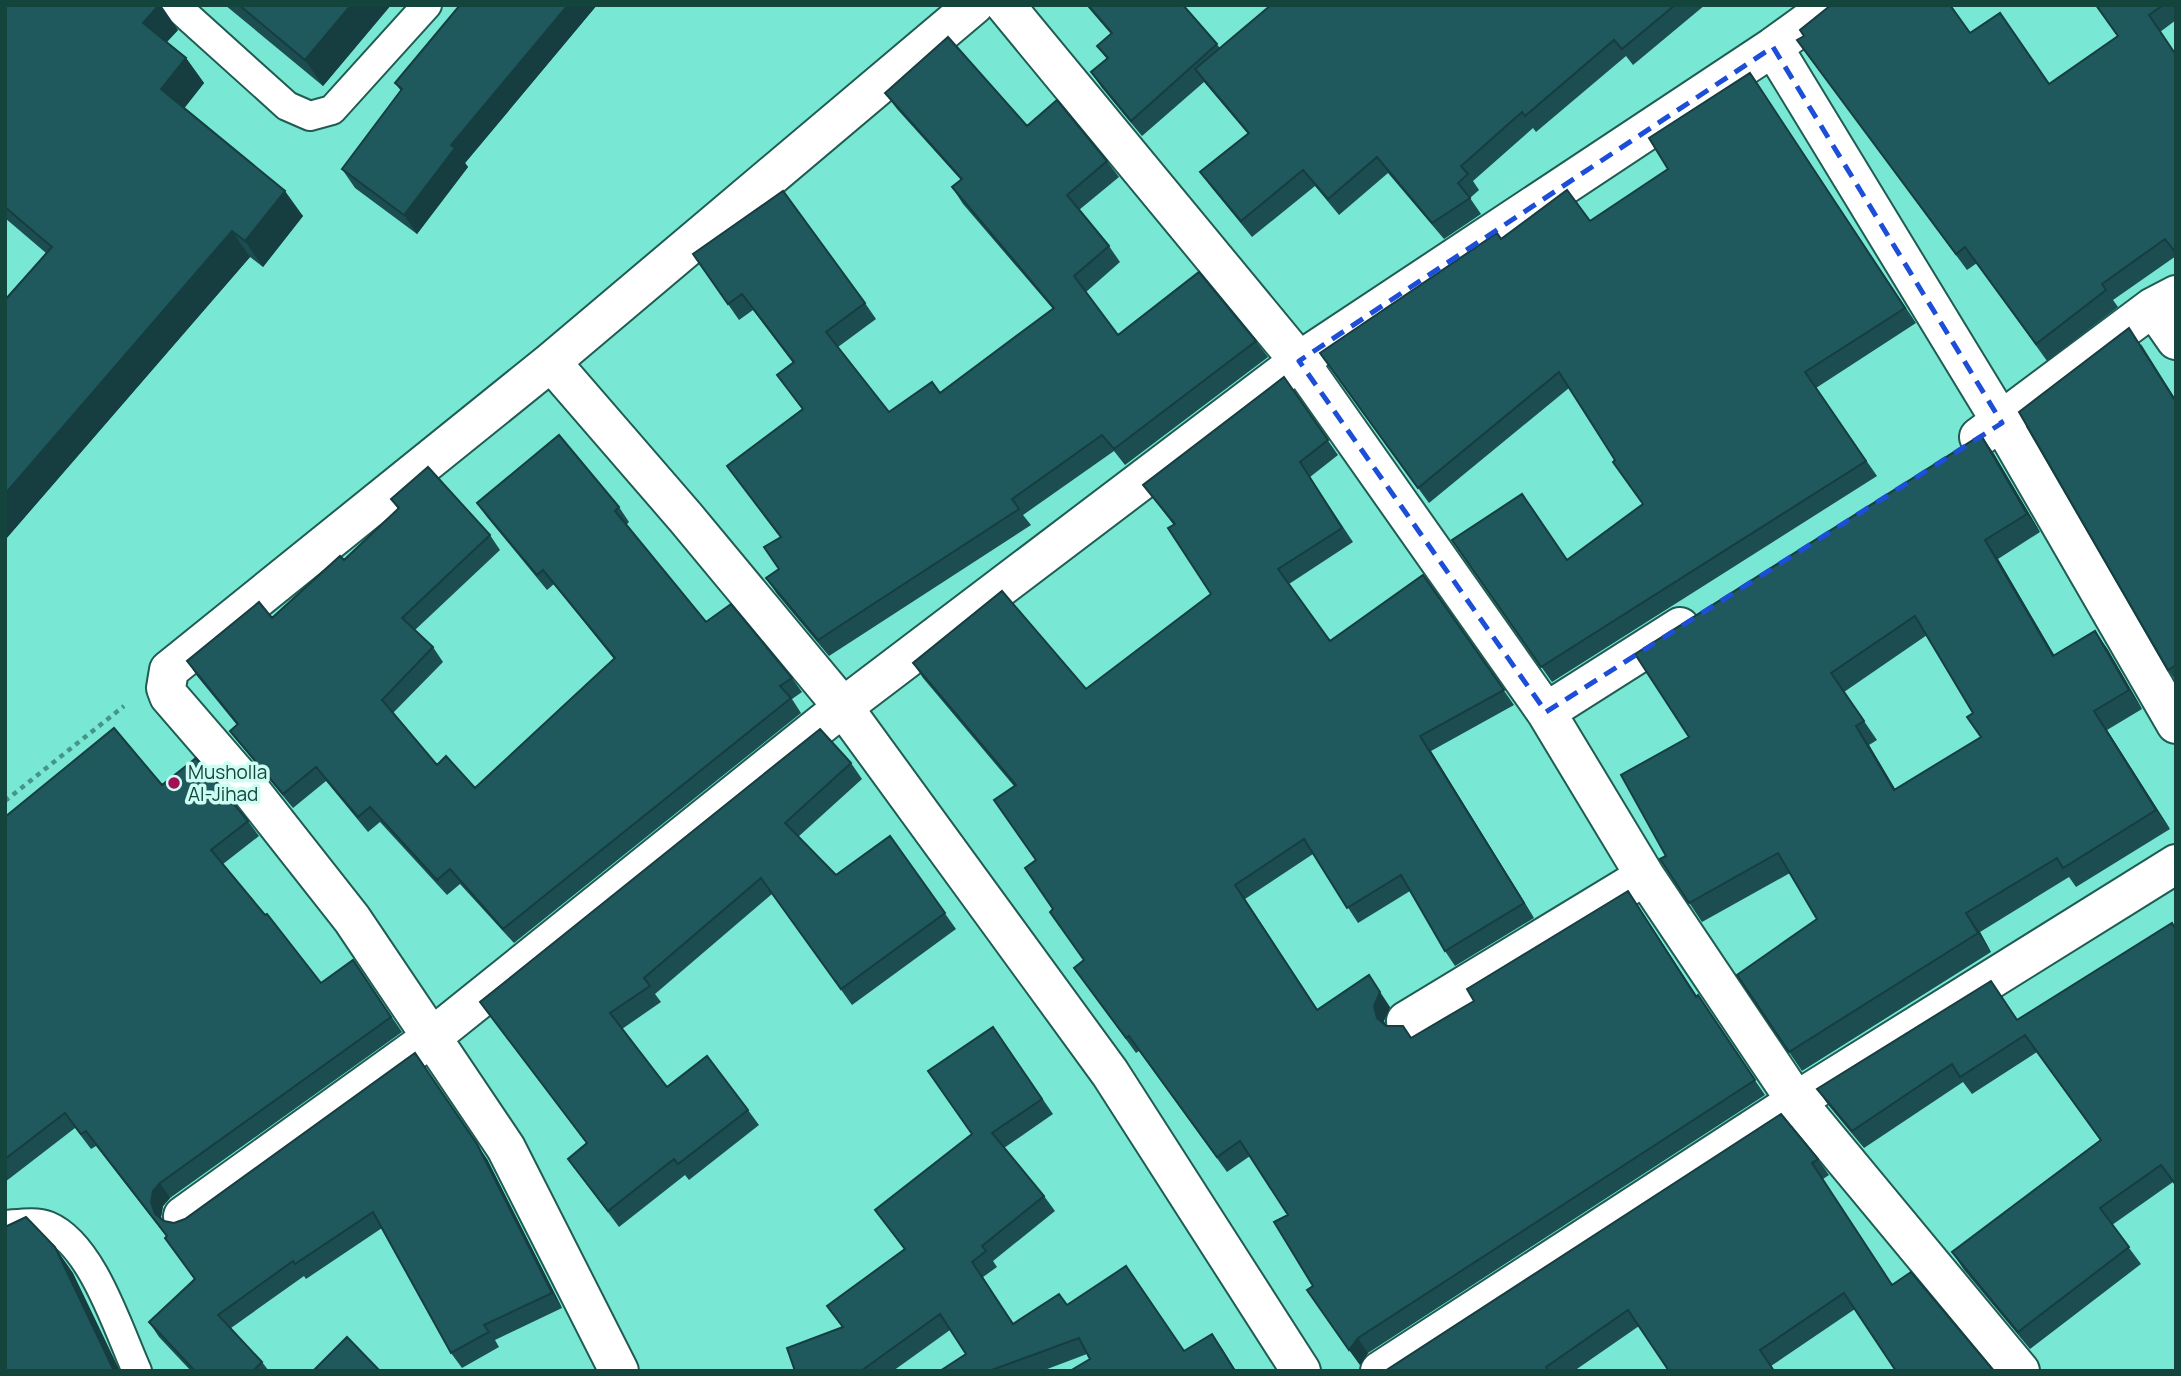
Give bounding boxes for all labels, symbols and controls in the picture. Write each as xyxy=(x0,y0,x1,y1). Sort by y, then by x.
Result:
place label: Musholla Al-Jihad xyxy=(188,759,267,807)
marker: Musholla Al-Jihad xyxy=(166,775,182,791)

